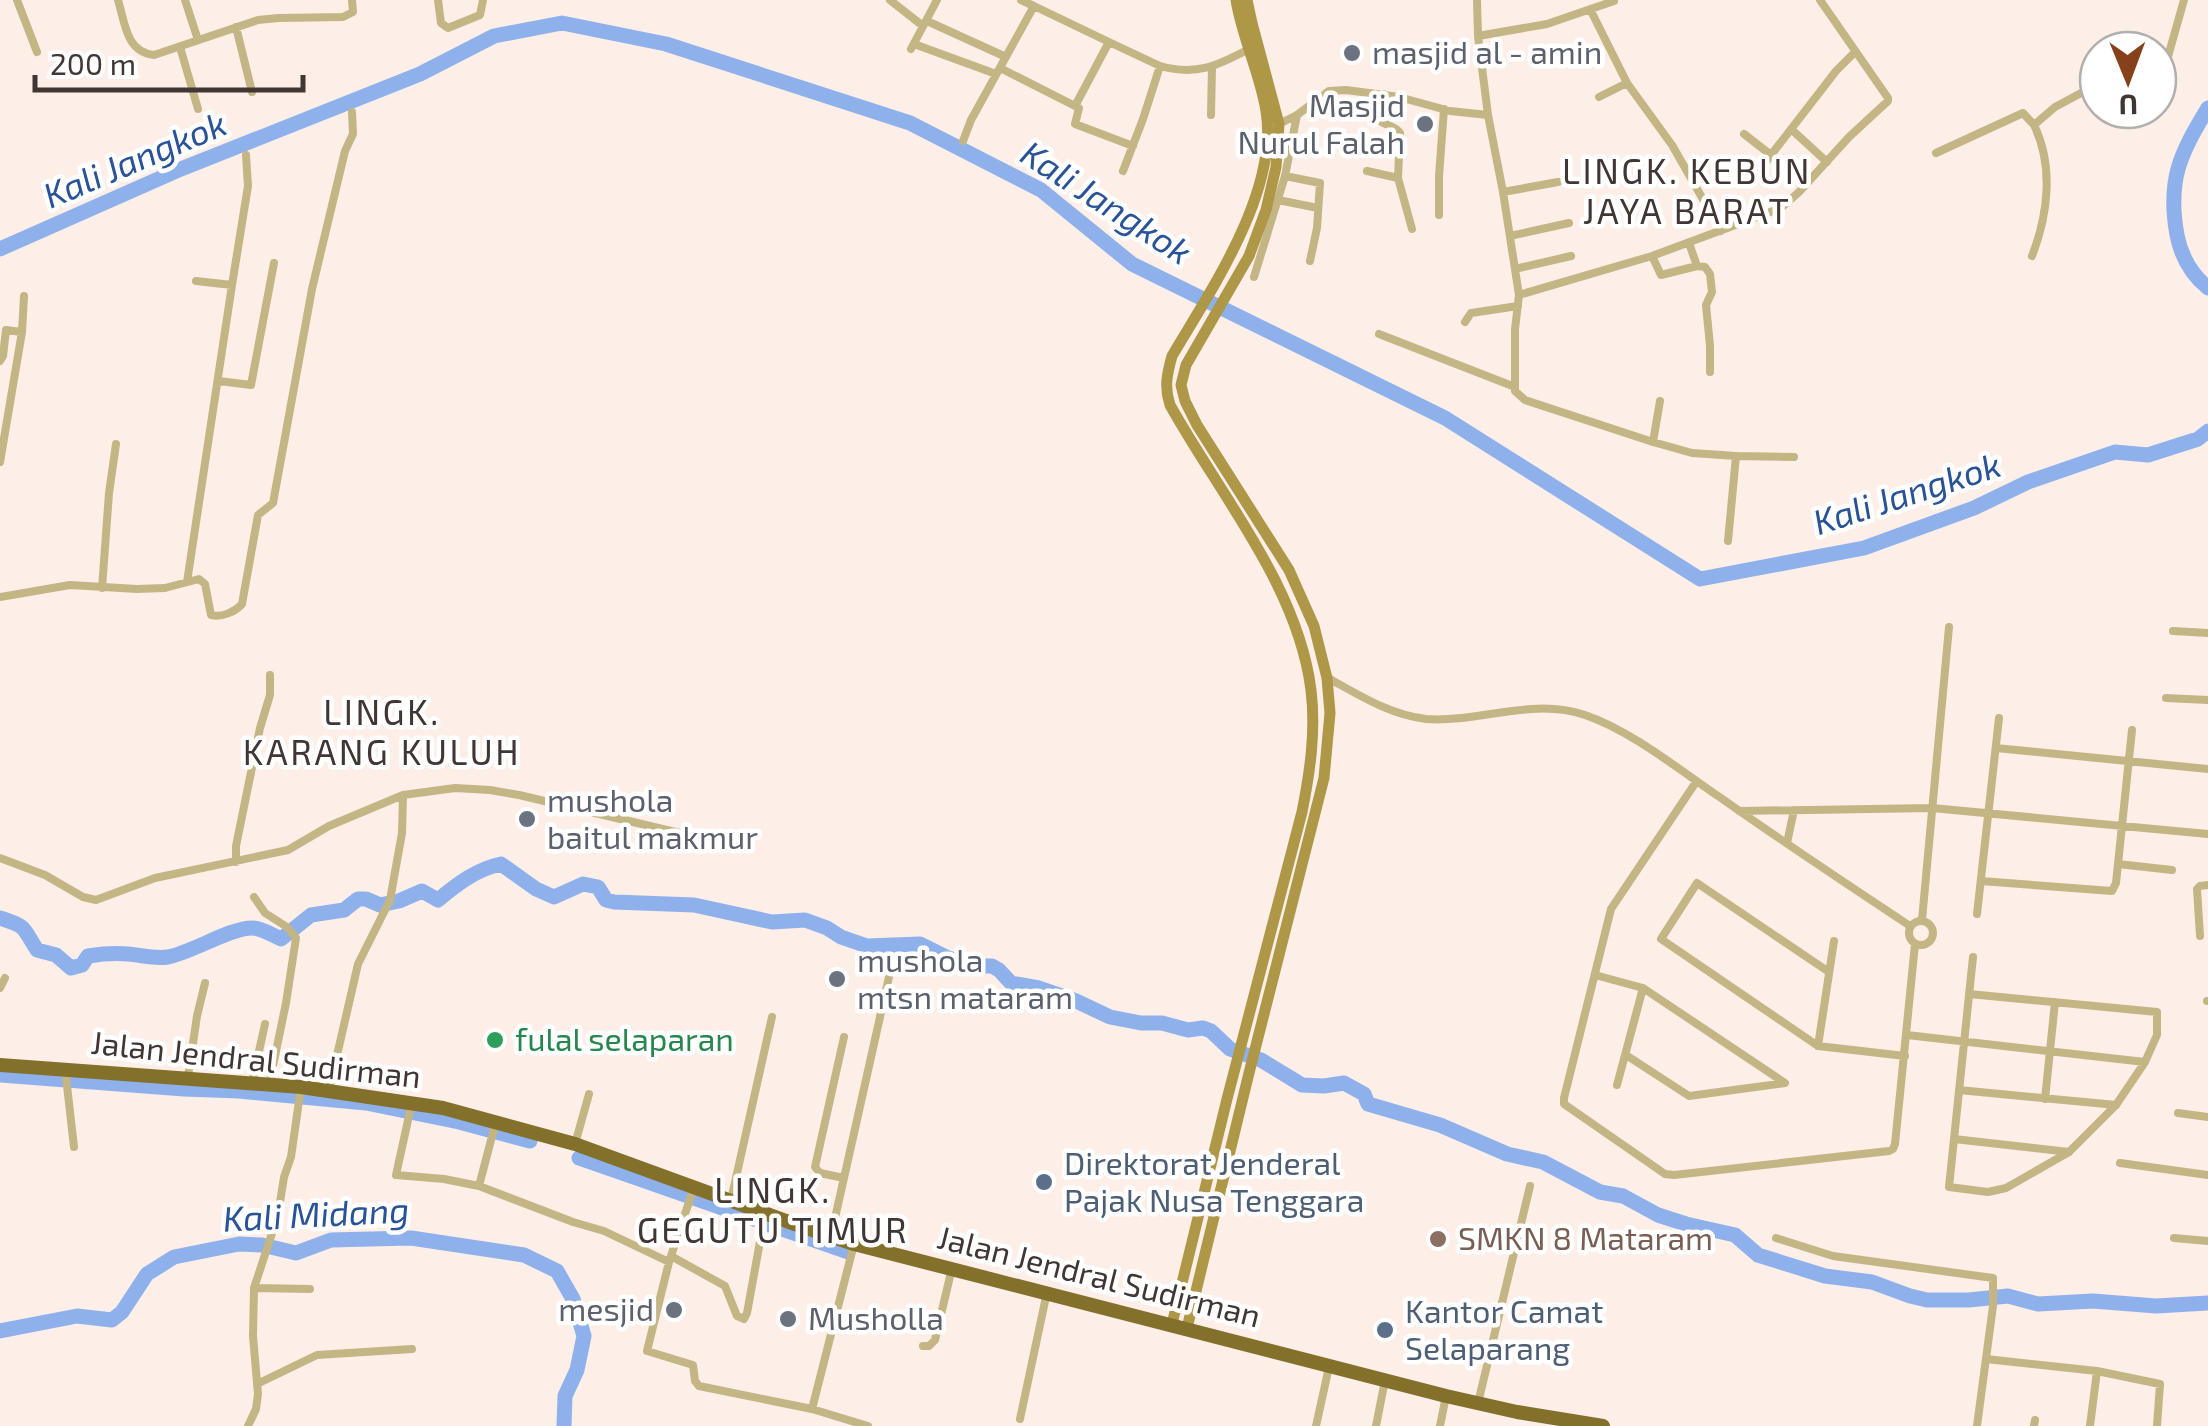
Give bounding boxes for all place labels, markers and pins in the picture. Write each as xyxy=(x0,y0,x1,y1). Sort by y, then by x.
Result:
place label: masjid al - amin xyxy=(1372,32,1602,71)
marker: masjid al - amin xyxy=(1341,42,1363,64)
place label: Masjid Nurul Falah xyxy=(1238,85,1405,160)
marker: Masjid Nurul Falah xyxy=(1414,113,1436,135)
place label: mushola baitul makmur xyxy=(547,780,758,855)
marker: mushola baitul makmur xyxy=(516,808,538,830)
place label: mushola mtsn mataram xyxy=(857,940,1073,1015)
marker: mushola mtsn mataram xyxy=(826,968,848,990)
place label: fulal selaparan xyxy=(515,1019,734,1057)
marker: fulal selaparan xyxy=(484,1029,506,1051)
place label: Direktorat Jenderal Pajak Nusa Tenggara xyxy=(1064,1143,1364,1219)
marker: Direktorat Jenderal Pajak Nusa Tenggara xyxy=(1033,1171,1055,1193)
place label: SMKN 8 Mataram xyxy=(1458,1218,1713,1256)
marker: SMKN 8 Mataram xyxy=(1427,1228,1449,1250)
place label: mesjid xyxy=(558,1289,654,1328)
place label: Kantor Camat Selaparang xyxy=(1405,1291,1603,1366)
place label: Musholla xyxy=(808,1298,944,1336)
marker: mesjid xyxy=(663,1299,685,1321)
marker: Musholla xyxy=(777,1308,799,1330)
marker: Kantor Camat Selaparang xyxy=(1374,1319,1396,1341)

